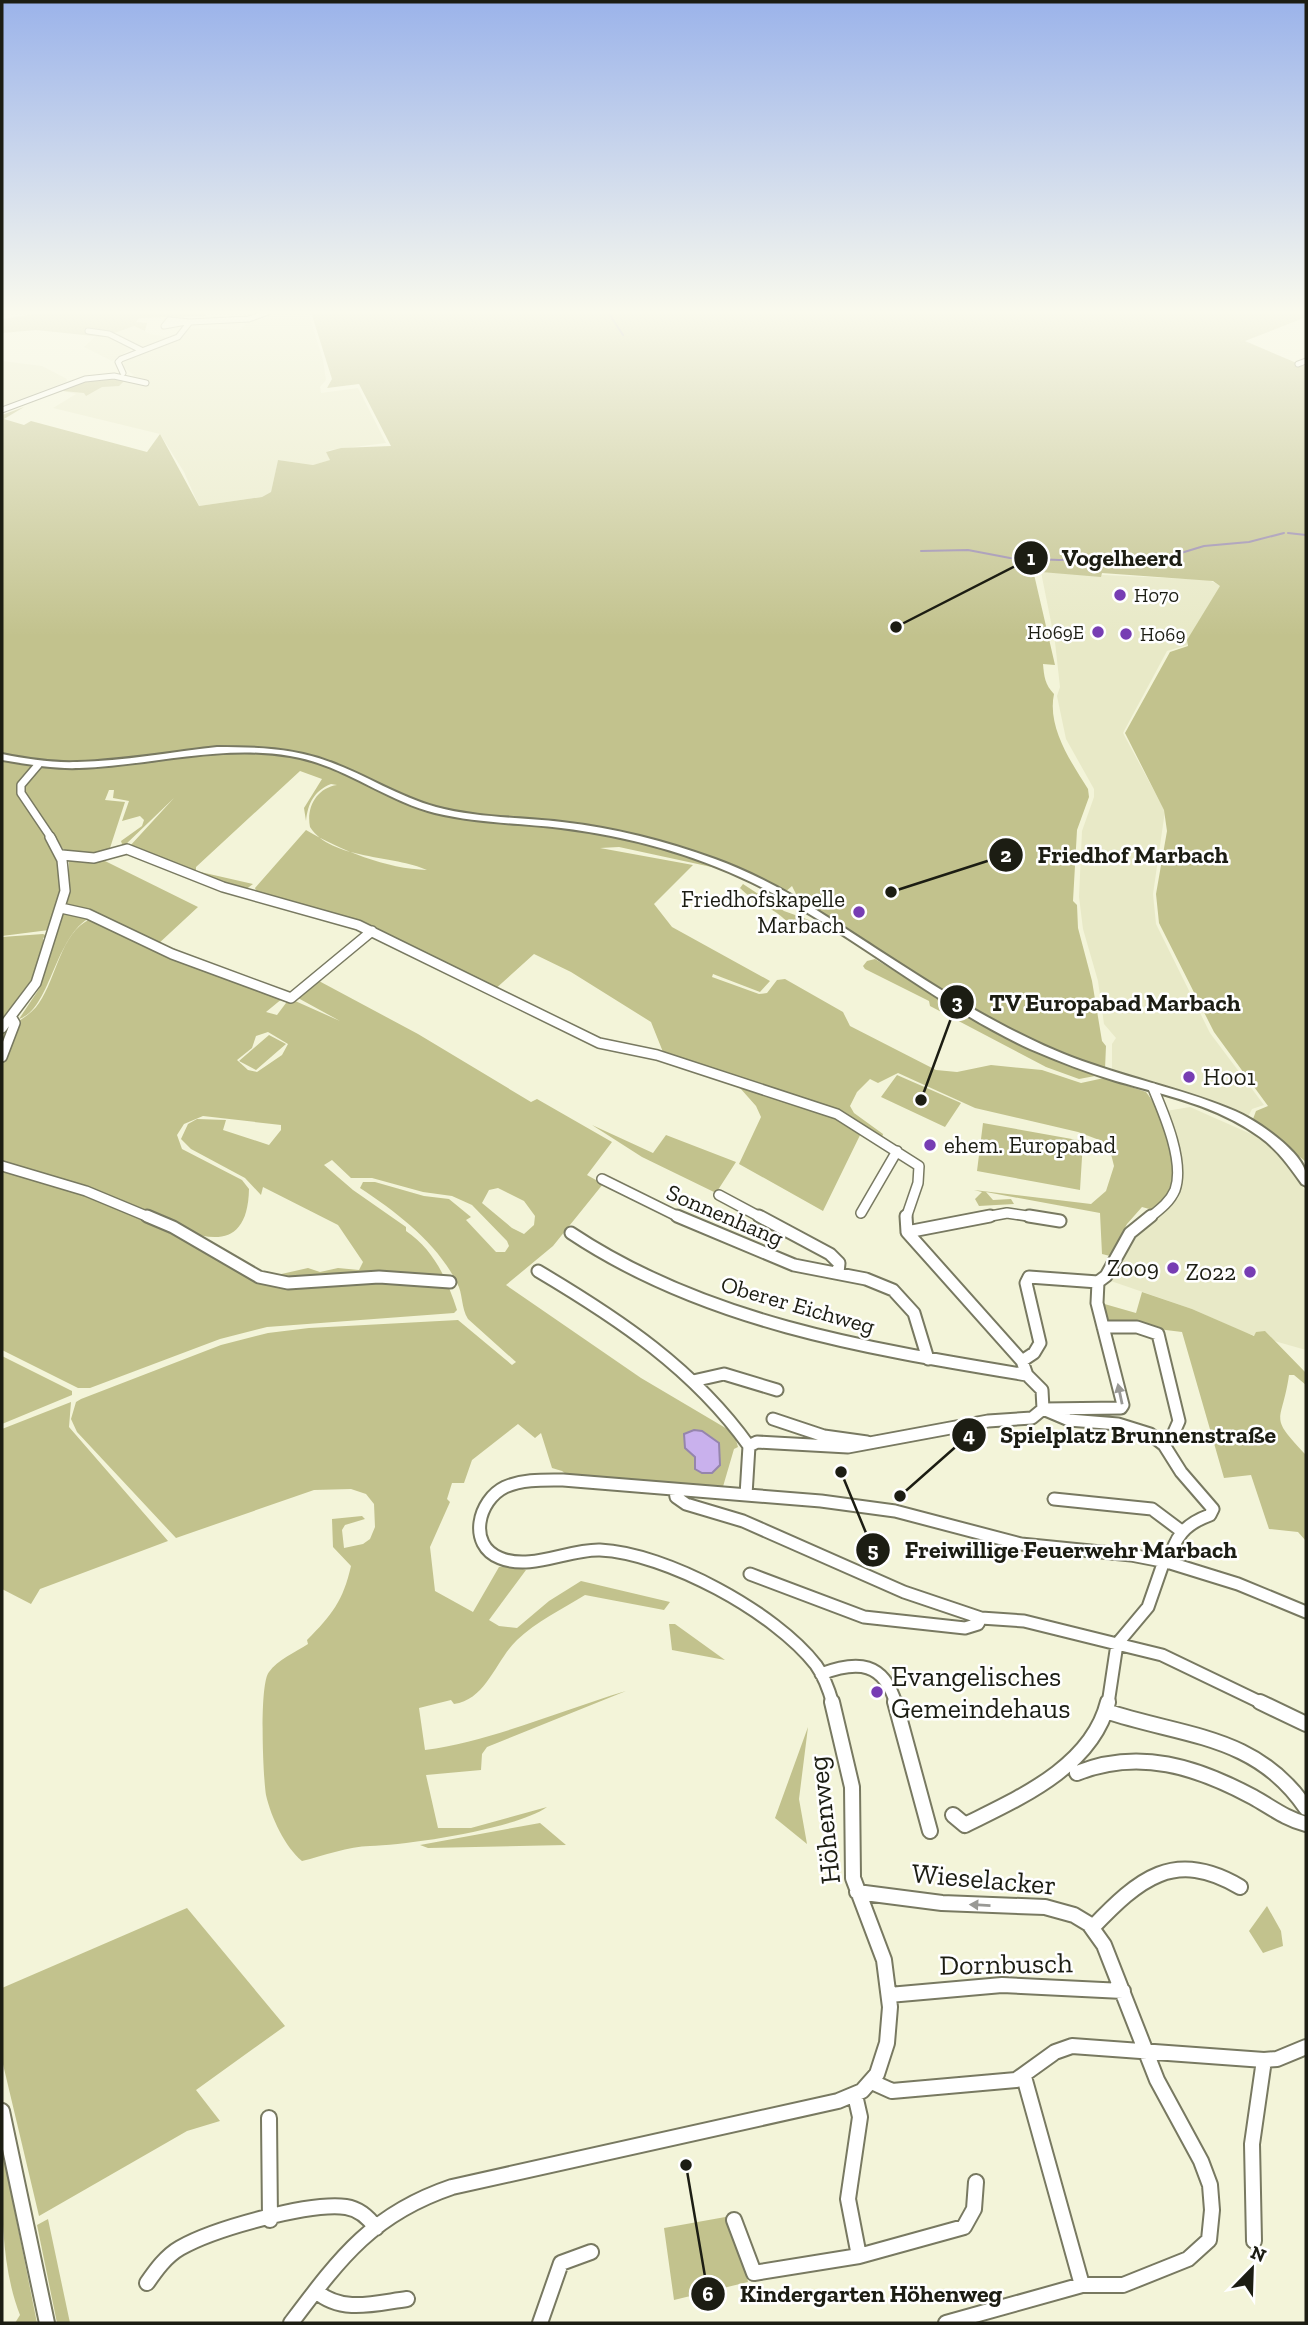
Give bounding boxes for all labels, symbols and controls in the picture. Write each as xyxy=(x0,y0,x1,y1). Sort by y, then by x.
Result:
callout: Vogelheerd xyxy=(1013,535,1197,580)
text: Vogelheerd xyxy=(1062,543,1183,572)
text: 1 xyxy=(1027,545,1036,570)
place label: H070 xyxy=(1134,584,1179,607)
marker: H070 xyxy=(1112,587,1128,603)
place label: H069E xyxy=(1027,621,1084,644)
place label: H069 xyxy=(1140,623,1185,646)
marker: H069E xyxy=(1090,624,1106,640)
marker: H069 xyxy=(1118,626,1134,642)
callout: Friedhof Marbach xyxy=(988,833,1242,878)
text: Friedhof Marbach xyxy=(1038,840,1229,869)
text: 2 xyxy=(1000,842,1012,867)
place label: Friedhofskapelle Marbach xyxy=(681,885,845,939)
marker: Friedhofskapelle Marbach xyxy=(851,904,867,920)
callout: TV Europabad Marbach xyxy=(940,980,1255,1025)
text: TV Europabad Marbach xyxy=(989,988,1241,1017)
text: 3 xyxy=(951,989,963,1014)
place label: H001 xyxy=(1203,1063,1256,1091)
marker: H001 xyxy=(1181,1069,1197,1085)
place label: ehem. Europabad xyxy=(944,1131,1116,1159)
marker: ehem. Europabad xyxy=(922,1137,938,1153)
street label: Sonnenhang xyxy=(662,1178,788,1252)
place label: Z009 xyxy=(1107,1254,1159,1282)
place label: Z022 xyxy=(1186,1258,1236,1286)
marker: Z009 xyxy=(1165,1260,1181,1276)
marker: Z022 xyxy=(1242,1264,1258,1280)
street label: Oberer Eichweg xyxy=(718,1270,878,1340)
one-way arrow xyxy=(1114,1383,1125,1405)
callout: Spielplatz Brunnenstraße xyxy=(951,1413,1290,1458)
text: Spielplatz Brunnenstraße xyxy=(1000,1420,1276,1449)
text: 4 xyxy=(963,1422,975,1447)
callout: Freiwillige Feuerwehr Marbach xyxy=(855,1527,1251,1572)
text: Freiwillige Feuerwehr Marbach xyxy=(905,1535,1237,1564)
text: 5 xyxy=(868,1537,879,1562)
place label: Evangelisches Gemeindehaus xyxy=(891,1660,1070,1725)
marker: Evangelisches Gemeindehaus xyxy=(869,1684,885,1700)
street label: Höhenweg xyxy=(801,1754,847,1886)
street label: Wieselacker xyxy=(910,1856,1058,1902)
one-way arrow xyxy=(969,1899,991,1910)
street label: Dornbusch xyxy=(939,1946,1073,1982)
north arrow xyxy=(1217,2234,1287,2304)
text: N xyxy=(1247,2240,1270,2267)
callout: Kindergarten Höhenweg xyxy=(691,2271,1016,2316)
text: Kindergarten Höhenweg xyxy=(740,2279,1003,2308)
text: 6 xyxy=(702,2281,714,2306)

